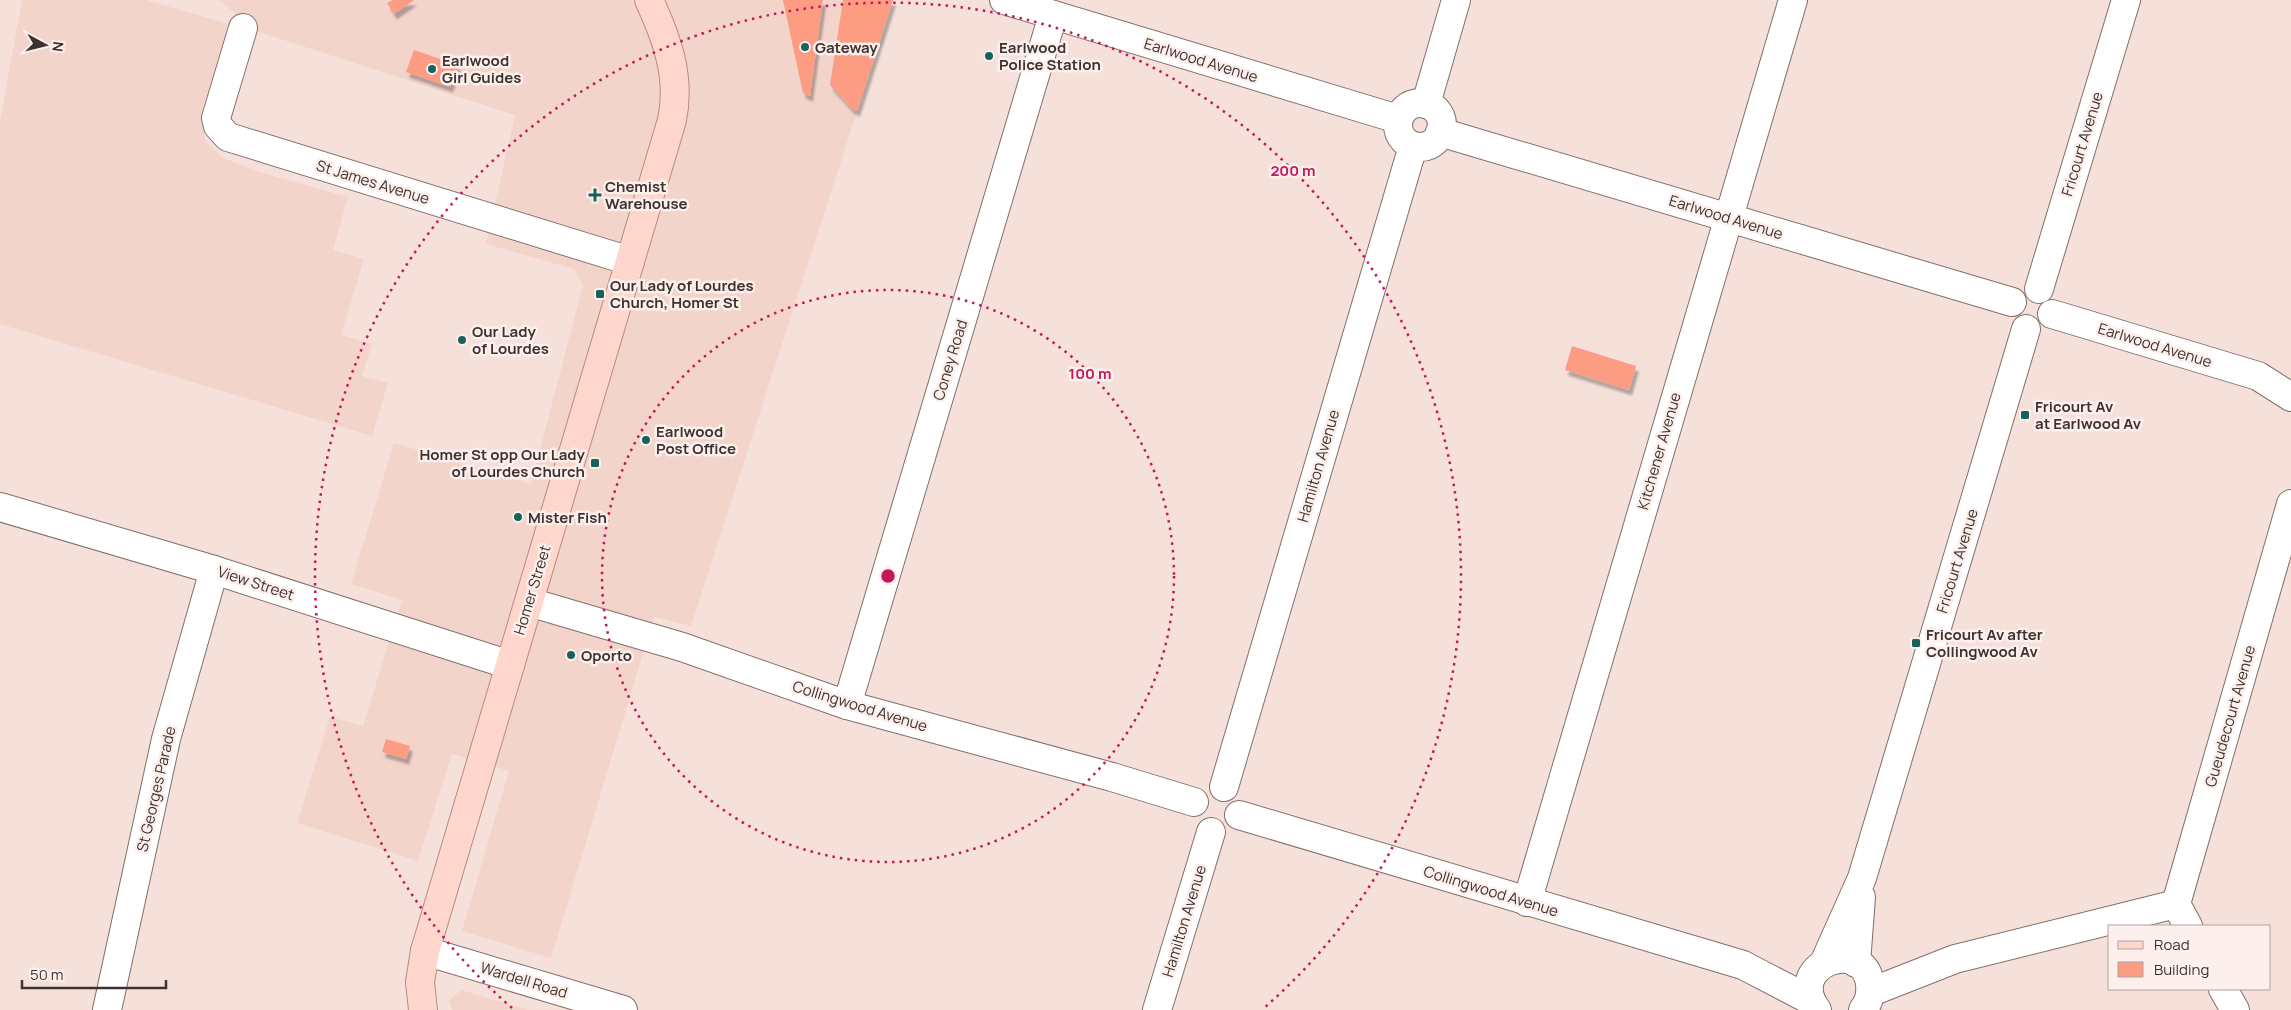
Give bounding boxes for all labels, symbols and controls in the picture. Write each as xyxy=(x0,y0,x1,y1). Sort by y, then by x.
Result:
north arrow xyxy=(20,20,70,70)
street label: Earlwood Avenue xyxy=(1142,33,1261,87)
place label: Gateway xyxy=(815,37,878,58)
place label: Earlwood Police Station xyxy=(999,37,1101,75)
text: N xyxy=(48,40,68,53)
marker: Gateway xyxy=(799,41,811,53)
place label: Earlwood Girl Guides xyxy=(442,50,521,88)
marker: Earlwood Police Station xyxy=(983,50,995,62)
marker: Earlwood Girl Guides xyxy=(426,63,438,75)
street label: Fricourt Avenue xyxy=(2056,89,2108,199)
street label: St James Avenue xyxy=(314,155,432,209)
text: 200 m xyxy=(1270,160,1316,181)
place label: Chemist Warehouse xyxy=(605,176,688,214)
marker: Chemist Warehouse xyxy=(589,189,601,201)
street label: Earlwood Avenue xyxy=(1667,190,1786,244)
place label: Our Lady of Lourdes Church, Homer St xyxy=(610,275,754,313)
marker: Our Lady of Lourdes Church, Homer St xyxy=(594,288,606,300)
street label: Coney Road xyxy=(928,317,972,403)
street label: Earlwood Avenue xyxy=(2096,318,2215,372)
place label: Our Lady of Lourdes xyxy=(472,321,549,359)
marker: Our Lady of Lourdes xyxy=(456,334,468,346)
text: 100 m xyxy=(1069,363,1111,384)
street label: Kitchener Avenue xyxy=(1632,390,1686,512)
place label: Fricourt Av at Earlwood Av xyxy=(2035,396,2141,434)
street label: Hamilton Avenue xyxy=(1292,407,1344,525)
marker: Fricourt Av at Earlwood Av xyxy=(2019,409,2031,421)
place label: Earlwood Post Office xyxy=(656,421,736,459)
marker: Earlwood Post Office xyxy=(640,434,652,446)
place label: Homer St opp Our Lady of Lourdes Church xyxy=(420,444,586,482)
marker: Homer St opp Our Lady of Lourdes Church xyxy=(589,457,601,469)
street label: Fricourt Avenue xyxy=(1931,506,1983,616)
place label: Mister Fish xyxy=(528,507,607,528)
marker: Mister Fish xyxy=(512,511,524,523)
street label: Homer Street xyxy=(508,542,556,638)
street label: View Street xyxy=(215,561,297,605)
centre of rings xyxy=(879,567,897,585)
place label: Fricourt Av after Collingwood Av xyxy=(1926,624,2043,662)
marker: Fricourt Av after Collingwood Av xyxy=(1910,637,1922,649)
street label: Gueudecourt Avenue xyxy=(2200,643,2260,789)
place label: Oporto xyxy=(581,645,632,666)
marker: Oporto xyxy=(565,649,577,661)
street label: Collingwood Avenue xyxy=(790,675,930,737)
street label: St Georges Parade xyxy=(131,724,181,854)
street label: Collingwood Avenue xyxy=(1421,860,1561,922)
street label: Hamilton Avenue xyxy=(1157,862,1211,980)
legend xyxy=(2108,925,2271,990)
text: Road xyxy=(2154,934,2190,955)
street label: Wardell Road xyxy=(478,957,570,1003)
scale bar xyxy=(22,958,166,990)
text: Building xyxy=(2154,959,2209,980)
text: 50 m xyxy=(30,964,64,985)

